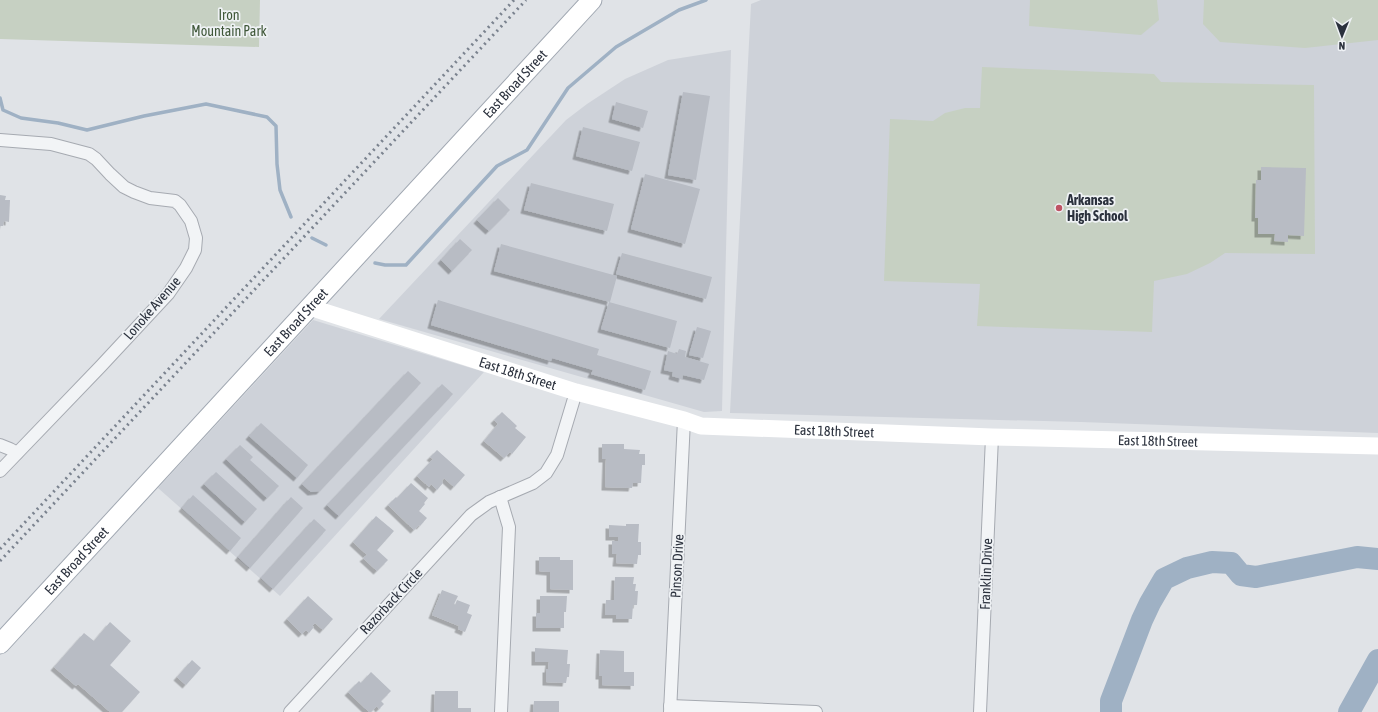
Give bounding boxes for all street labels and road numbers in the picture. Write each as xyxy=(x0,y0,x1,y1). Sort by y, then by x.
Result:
street label: East Broad Street xyxy=(480,46,550,121)
street label: Lonoke Avenue xyxy=(120,273,184,343)
street label: East Broad Street xyxy=(261,285,331,360)
street label: East 18th Street xyxy=(477,354,558,393)
street label: East 18th Street xyxy=(794,422,874,441)
street label: East 18th Street xyxy=(1118,432,1198,450)
street label: East Broad Street xyxy=(41,524,112,598)
street label: Pinson Drive xyxy=(667,534,687,598)
street label: Franklin Drive xyxy=(977,538,995,610)
street label: Razorback Circle xyxy=(356,565,426,637)

